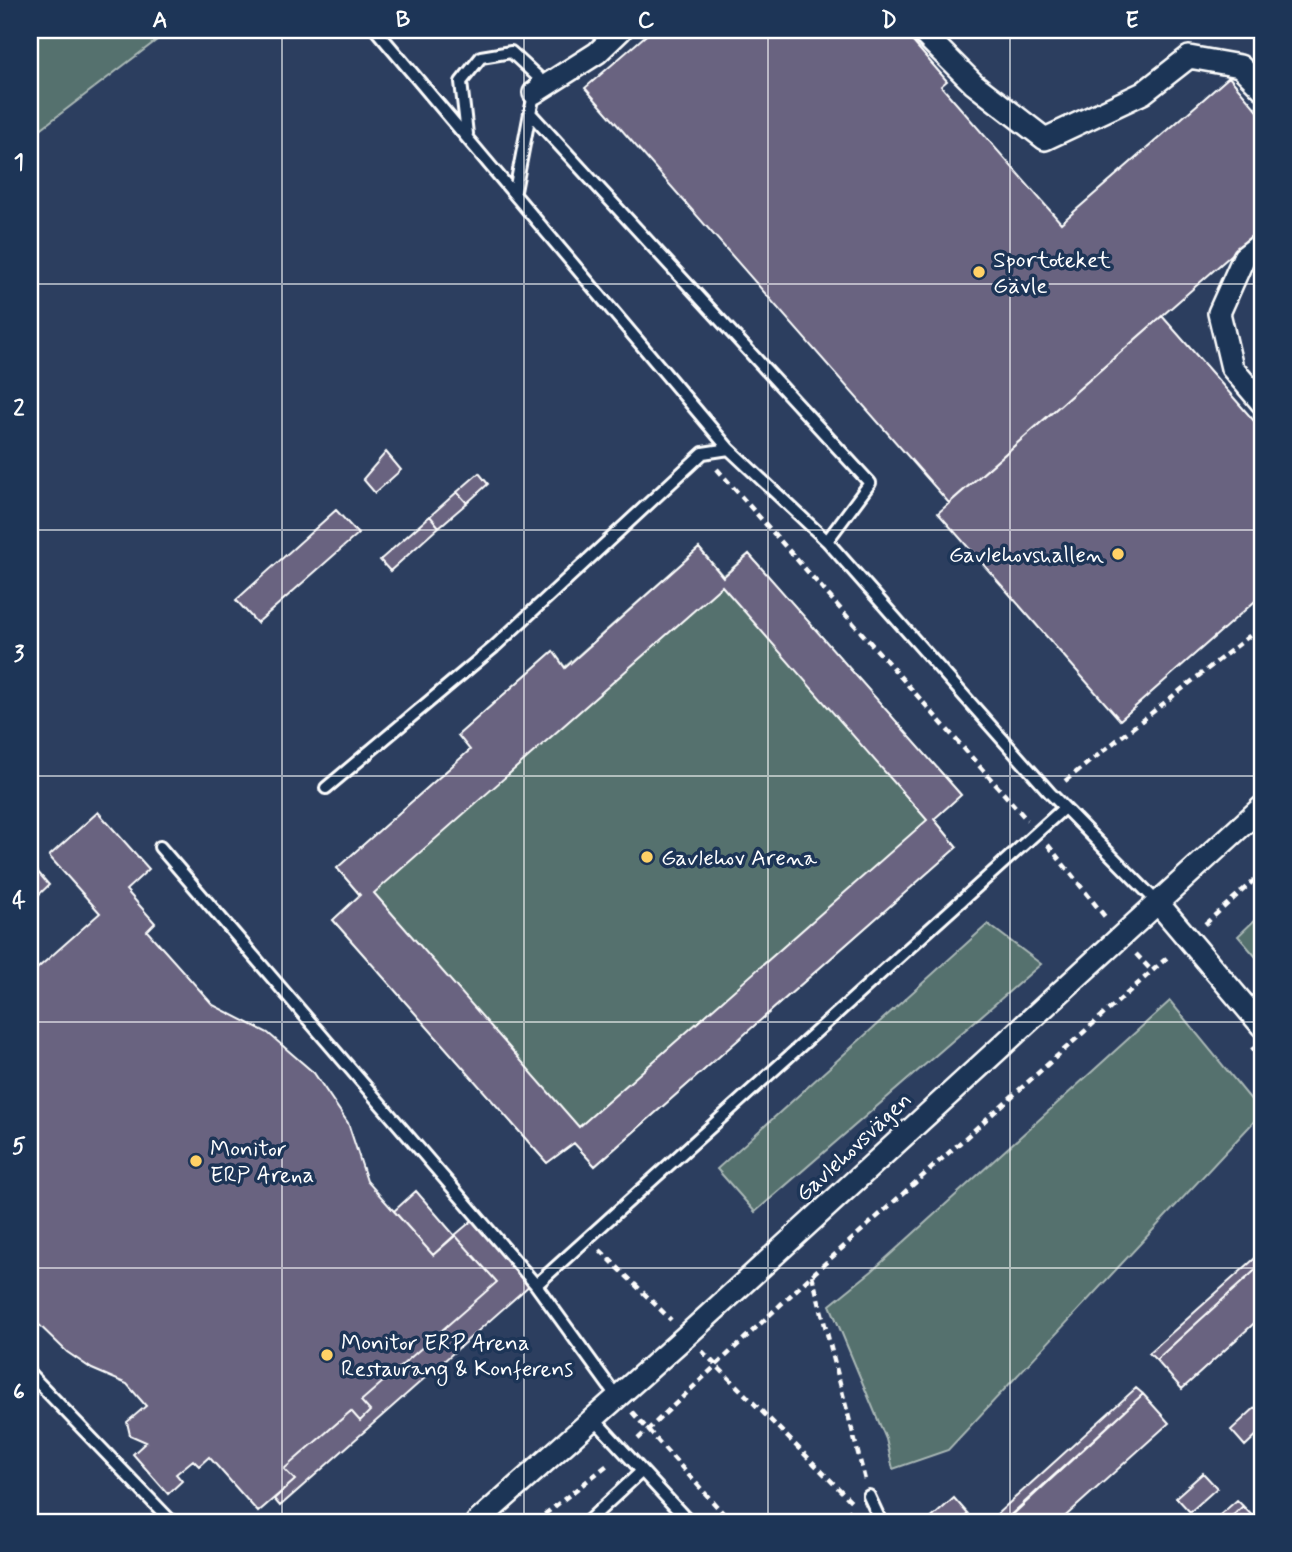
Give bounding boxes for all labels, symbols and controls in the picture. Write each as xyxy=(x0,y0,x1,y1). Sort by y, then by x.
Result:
text: A xyxy=(152,6,168,36)
text: B xyxy=(396,6,411,36)
text: C xyxy=(638,6,655,36)
text: D xyxy=(881,6,897,36)
text: E xyxy=(1125,6,1139,36)
text: 1 xyxy=(14,148,24,178)
place label: Sportoteket Gävle xyxy=(993,246,1111,302)
marker: Sportoteket Gävle xyxy=(971,264,987,280)
text: 2 xyxy=(13,394,25,424)
place label: Gavlehovshallen xyxy=(949,541,1104,571)
marker: Gavlehovshallen xyxy=(1110,546,1126,562)
text: 3 xyxy=(14,640,25,670)
place label: Gavlehov Arena xyxy=(661,844,817,874)
marker: Gavlehov Arena xyxy=(639,849,655,865)
text: 4 xyxy=(12,886,26,916)
street label: Gavlehovsvägen xyxy=(790,1086,919,1209)
text: 5 xyxy=(12,1132,26,1162)
place label: Monitor ERP Arena xyxy=(210,1135,314,1191)
marker: Monitor ERP Arena xyxy=(188,1153,204,1169)
place label: Monitor ERP Arena Restaurang & Konferens xyxy=(341,1329,573,1387)
marker: Monitor ERP Arena Restaurang & Konferens xyxy=(319,1347,335,1363)
text: 6 xyxy=(13,1378,25,1408)

